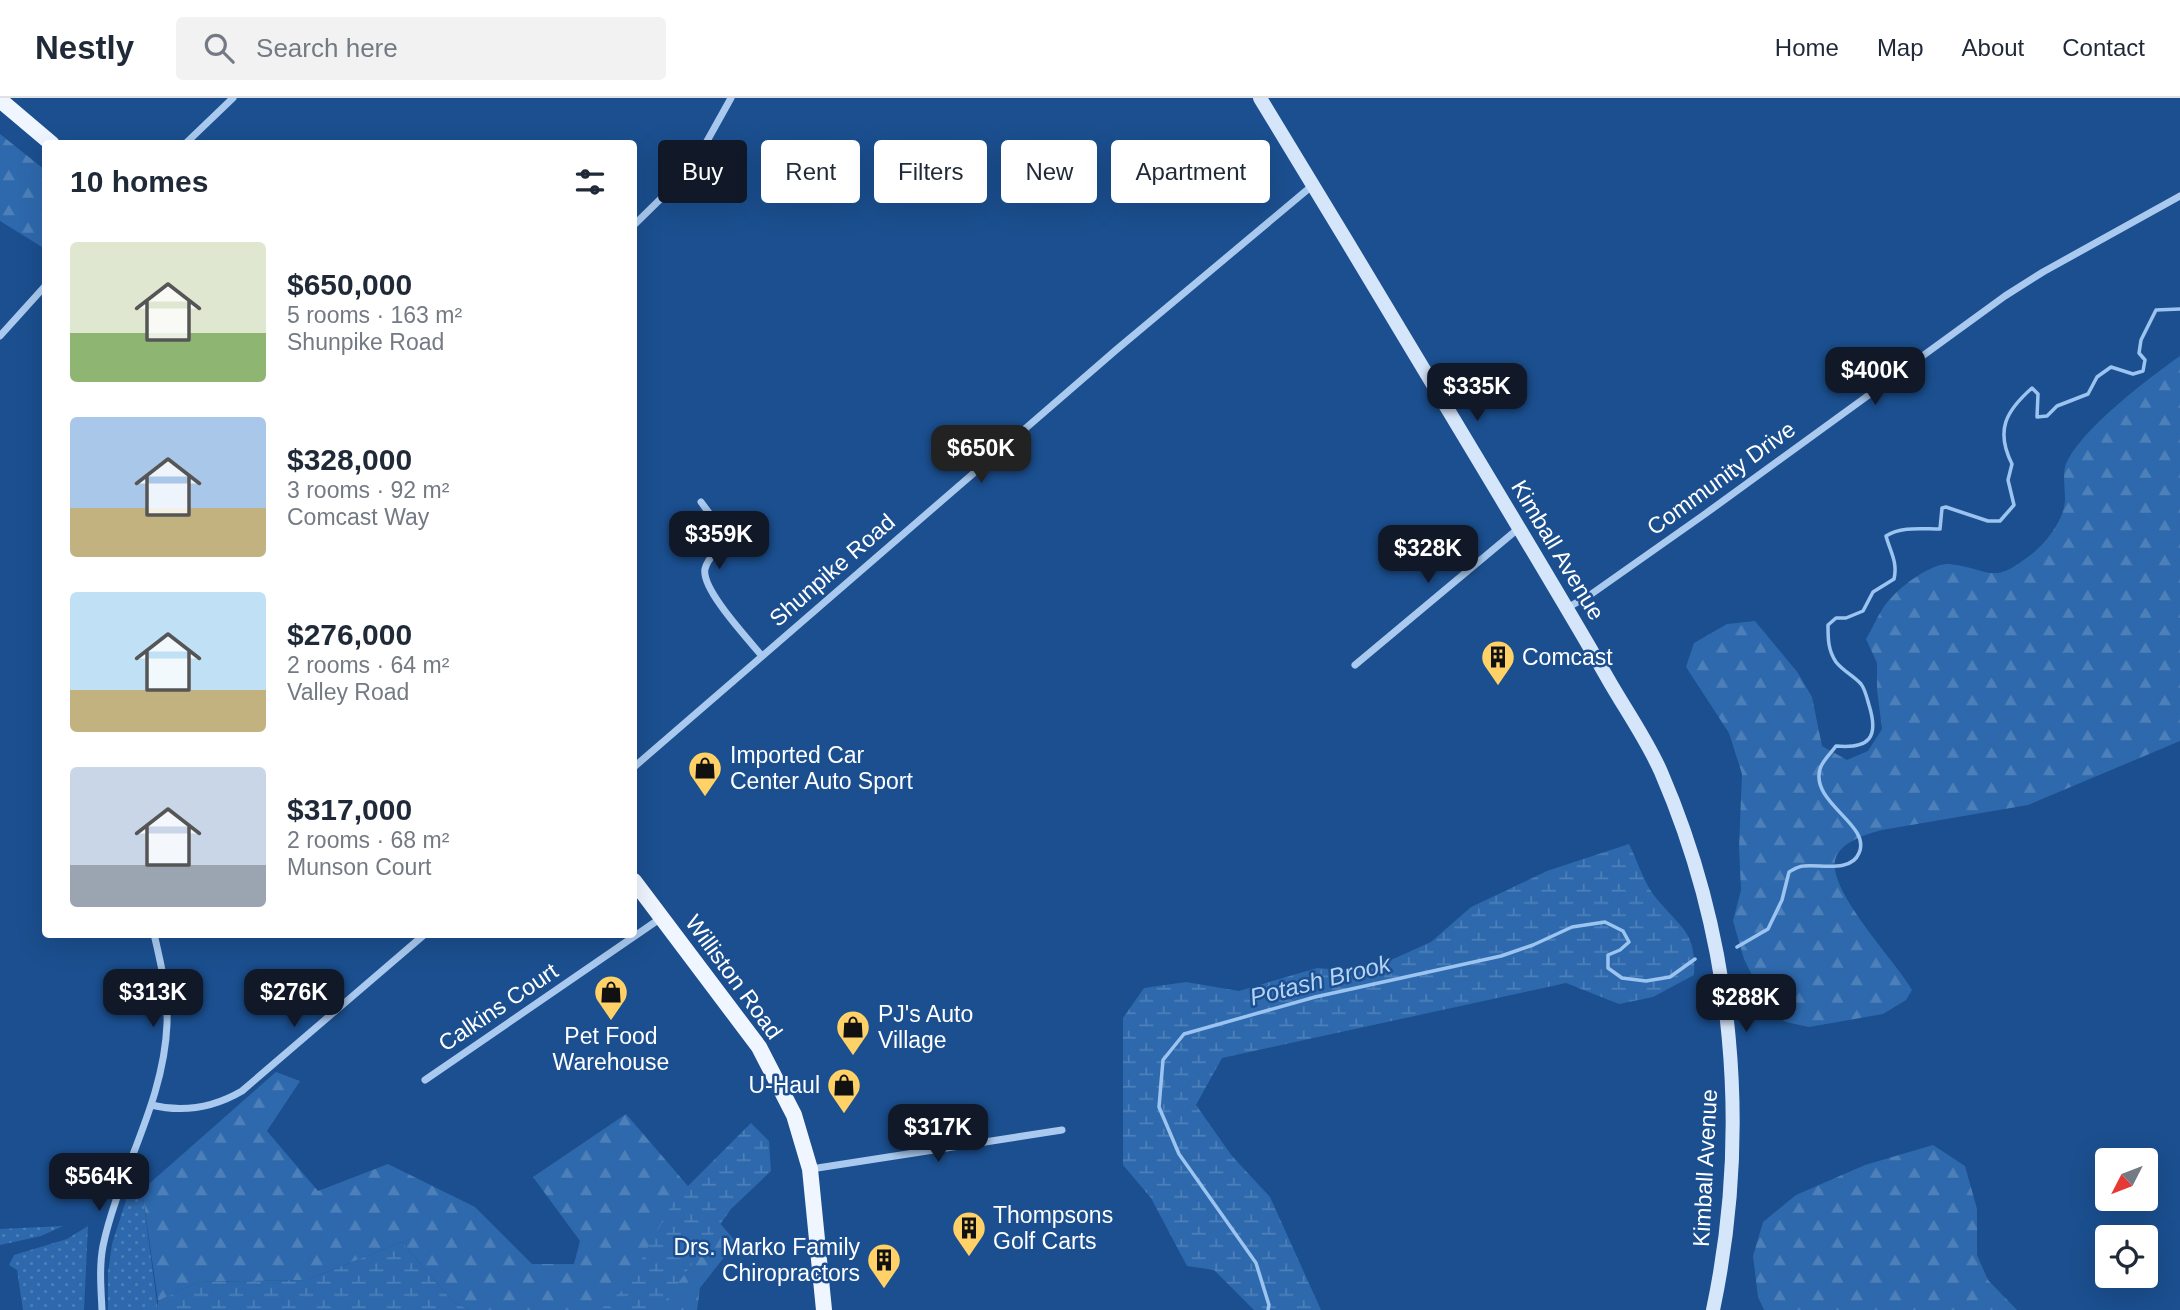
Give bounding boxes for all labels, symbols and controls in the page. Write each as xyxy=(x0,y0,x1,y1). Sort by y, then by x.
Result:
search box xyxy=(176,17,666,80)
text: Nestly xyxy=(35,29,134,66)
icon: search xyxy=(200,29,238,67)
text: Search here xyxy=(256,33,398,63)
text: Home xyxy=(1775,34,1839,61)
text: Map xyxy=(1877,34,1924,61)
text: About xyxy=(1962,34,2024,61)
text: Contact xyxy=(2062,34,2145,61)
chip: Buy xyxy=(658,140,747,203)
chip: Rent xyxy=(761,140,860,203)
chip: Filters xyxy=(874,140,987,203)
chip: New xyxy=(1001,140,1097,203)
chip: Apartment xyxy=(1111,140,1270,203)
icon: filters xyxy=(571,163,609,201)
text: 10 homes xyxy=(70,165,208,198)
text: $650,000 xyxy=(287,268,412,301)
icon: home xyxy=(126,270,210,354)
text: 5 rooms · 163 m² xyxy=(287,302,462,328)
text: Shunpike Road xyxy=(287,329,444,355)
pin: $400K xyxy=(1826,348,1924,407)
text: $400K xyxy=(1841,357,1909,383)
pin: $335K xyxy=(1428,364,1526,423)
text: $335K xyxy=(1443,373,1511,399)
street label: Community Drive xyxy=(1642,416,1800,540)
pin: $650K xyxy=(932,426,1030,485)
text: $650K xyxy=(947,435,1015,461)
text: $328,000 xyxy=(287,443,412,476)
icon: home xyxy=(126,445,210,529)
street label: Kimball Avenue xyxy=(1506,476,1610,624)
text: 3 rooms · 92 m² xyxy=(287,477,449,503)
text: Comcast Way xyxy=(287,504,429,530)
street label: Shunpike Road xyxy=(764,509,900,631)
pin: $359K xyxy=(670,512,768,571)
text: $359K xyxy=(685,521,753,547)
pin: $328K xyxy=(1379,526,1477,585)
text: $328K xyxy=(1394,535,1462,561)
text: $276,000 xyxy=(287,618,412,651)
icon: home xyxy=(126,620,210,704)
building icon: Comcast xyxy=(1479,638,1517,687)
place label: Comcast xyxy=(1522,644,1613,670)
text: 2 rooms · 64 m² xyxy=(287,652,449,678)
text: Valley Road xyxy=(287,679,409,705)
place label: Imported Car Center Auto Sport xyxy=(730,742,913,794)
shop icon: Imported Car Center Auto Sport xyxy=(686,749,724,798)
text: $317,000 xyxy=(287,793,412,826)
icon: home xyxy=(126,795,210,879)
text: 2 rooms · 68 m² xyxy=(287,827,449,853)
text: Munson Court xyxy=(287,854,431,880)
street label: Williston Road xyxy=(680,910,788,1044)
water label: Potash Brook xyxy=(1247,949,1395,1011)
street label: Calkins Court xyxy=(434,957,563,1056)
pin: $313K xyxy=(104,970,202,1029)
pin: $276K xyxy=(245,970,343,1029)
shop icon: Pet Food Warehouse xyxy=(592,973,630,1022)
pin: $288K xyxy=(1697,974,1795,1034)
text: $313K xyxy=(119,979,187,1005)
text: $276K xyxy=(260,979,328,1005)
text: $288K xyxy=(1712,984,1780,1010)
place label: PJ's Auto Village xyxy=(878,1001,973,1053)
shop icon: PJ's Auto Village xyxy=(834,1008,872,1057)
place label: Pet Food Warehouse xyxy=(553,1023,669,1075)
shop icon: U-Haul xyxy=(825,1066,863,1115)
place label: U-Haul xyxy=(748,1072,820,1098)
street label: Kimball Avenue xyxy=(1688,1088,1722,1248)
pin: $317K xyxy=(889,1104,987,1164)
text: $317K xyxy=(904,1114,972,1140)
north arrow xyxy=(2095,1148,2158,1211)
map controls xyxy=(2095,1148,2158,1288)
pin: $564K xyxy=(50,1154,148,1213)
text: $564K xyxy=(65,1163,133,1189)
place label: Thompsons Golf Carts xyxy=(993,1202,1113,1254)
building icon: Thompsons Golf Carts xyxy=(950,1209,988,1258)
button: locate xyxy=(2095,1225,2158,1288)
place label: Drs. Marko Family Chiropractors xyxy=(673,1234,860,1286)
building icon: Drs. Marko Family Chiropractors xyxy=(865,1241,903,1290)

